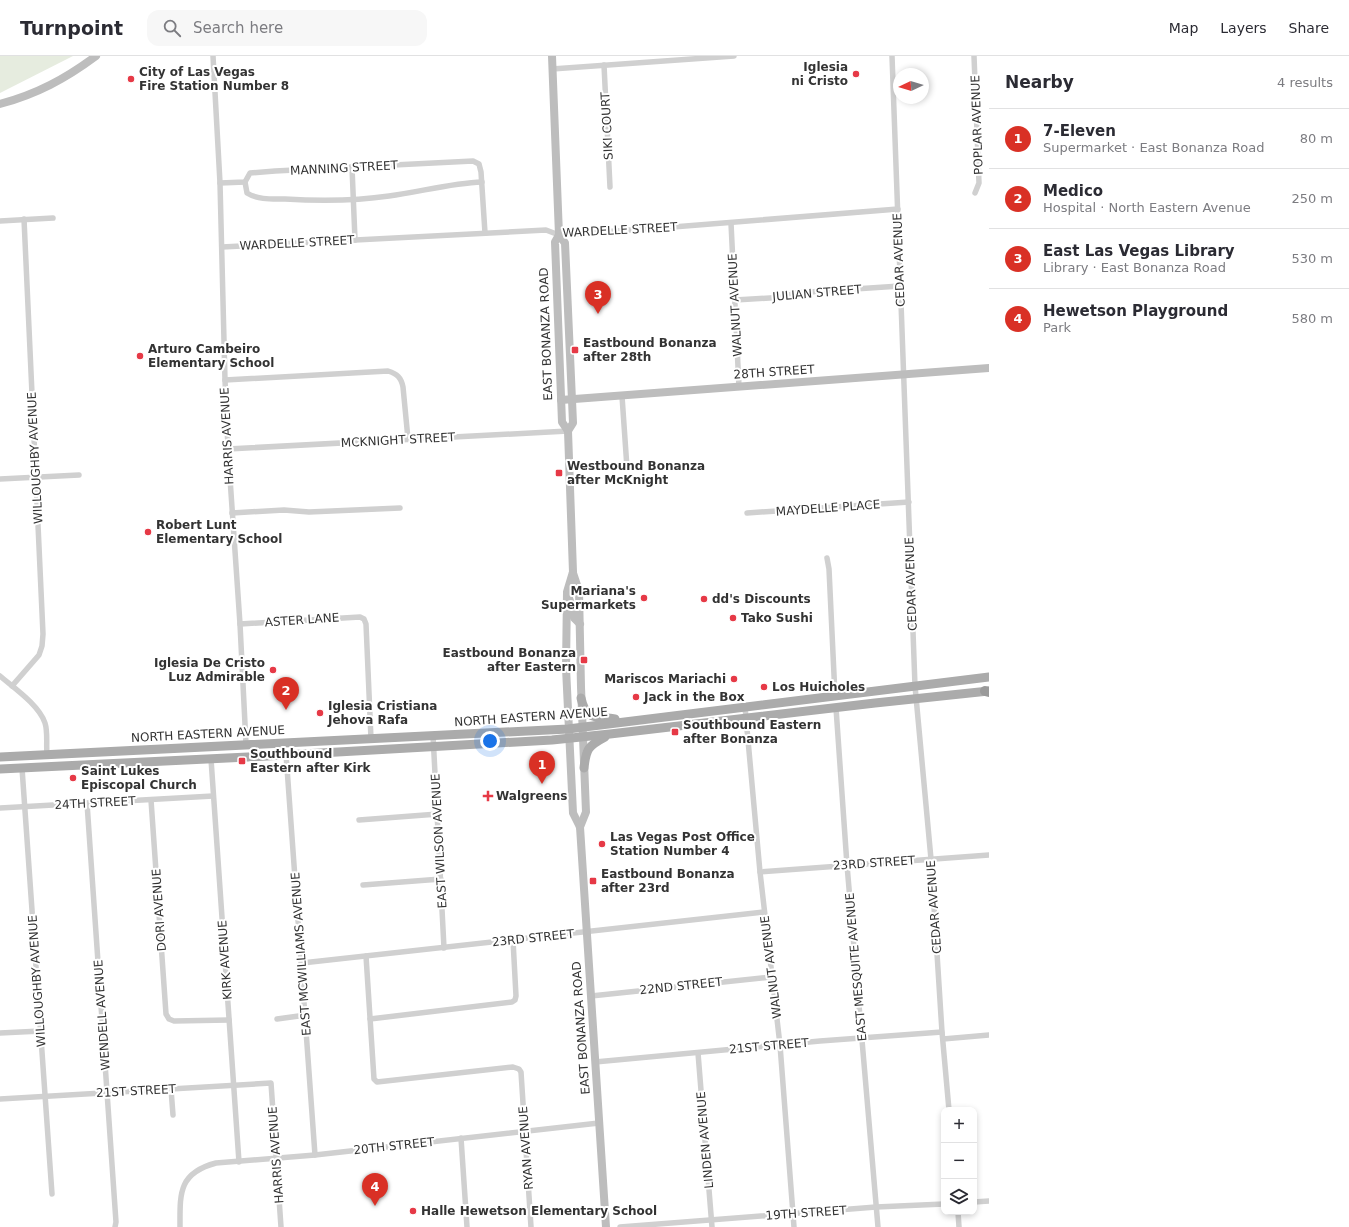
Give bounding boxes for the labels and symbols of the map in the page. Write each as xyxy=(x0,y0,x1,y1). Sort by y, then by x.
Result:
place label: Iglesia ni Cristo xyxy=(791,60,848,88)
place label: City of Las Vegas Fire Station Number 8 xyxy=(139,65,289,93)
north arrow xyxy=(893,68,929,104)
marker: Iglesia ni Cristo xyxy=(851,69,861,79)
marker: City of Las Vegas Fire Station Number 8 xyxy=(126,74,136,84)
street label: POPLAR AVENUE xyxy=(968,75,986,175)
street label: SIKI COURT xyxy=(598,91,616,160)
street label: MANNING STREET xyxy=(290,158,399,178)
street label: CEDAR AVENUE xyxy=(890,213,908,307)
street label: WARDELLE STREET xyxy=(562,220,679,240)
street label: WARDELLE STREET xyxy=(239,233,356,253)
street label: WALNUT AVENUE xyxy=(725,253,745,357)
street label: EAST BONANZA ROAD xyxy=(537,267,555,401)
pin: 3 xyxy=(585,281,611,314)
street label: JULIAN STREET xyxy=(771,282,863,304)
place label: Eastbound Bonanza after 28th xyxy=(583,336,717,364)
place label: Arturo Cambeiro Elementary School xyxy=(148,342,274,370)
marker: Eastbound Bonanza after 28th xyxy=(570,345,580,355)
marker: Arturo Cambeiro Elementary School xyxy=(135,351,145,361)
street label: 28TH STREET xyxy=(733,362,816,382)
street label: HARRIS AVENUE xyxy=(217,387,237,485)
street label: WILLOUGHBY AVENUE xyxy=(25,392,45,524)
street label: MCKNIGHT STREET xyxy=(341,430,456,450)
place label: Westbound Bonanza after McKnight xyxy=(567,459,705,487)
marker: Westbound Bonanza after McKnight xyxy=(554,468,564,478)
street label: MAYDELLE PLACE xyxy=(775,497,881,519)
place label: Robert Lunt Elementary School xyxy=(156,518,282,546)
marker: Robert Lunt Elementary School xyxy=(143,527,153,537)
street label: CEDAR AVENUE xyxy=(902,537,920,631)
place label: Mariana's Supermarkets xyxy=(541,584,636,612)
place label: dd's Discounts xyxy=(712,592,811,606)
marker: Mariana's Supermarkets xyxy=(639,593,649,603)
marker: dd's Discounts xyxy=(699,594,709,604)
street label: ASTER LANE xyxy=(264,610,340,630)
place label: Tako Sushi xyxy=(741,611,813,625)
marker: Tako Sushi xyxy=(728,613,738,623)
place label: Eastbound Bonanza after Eastern xyxy=(442,646,576,674)
marker: Eastbound Bonanza after Eastern xyxy=(579,655,589,665)
place label: Iglesia De Cristo Luz Admirable xyxy=(154,656,265,684)
marker: Iglesia De Cristo Luz Admirable xyxy=(268,665,278,675)
place label: Mariscos Mariachi xyxy=(604,672,726,686)
marker: Mariscos Mariachi xyxy=(729,674,739,684)
pin: 2 xyxy=(273,677,299,710)
place label: Los Huicholes xyxy=(772,680,865,694)
marker: Los Huicholes xyxy=(759,682,769,692)
place label: Jack in the Box xyxy=(643,690,745,704)
marker: Jack in the Box xyxy=(631,692,641,702)
place label: Iglesia Cristiana Jehova Rafa xyxy=(327,699,437,727)
street label: NORTH EASTERN AVENUE xyxy=(454,705,608,729)
marker: Iglesia Cristiana Jehova Rafa xyxy=(315,708,325,718)
place label: Southbound Eastern after Bonanza xyxy=(683,718,821,746)
street label: NORTH EASTERN AVENUE xyxy=(131,723,285,745)
marker: Southbound Eastern after Bonanza xyxy=(670,727,680,737)
your location xyxy=(480,731,500,751)
place label: Southbound Eastern after Kirk xyxy=(250,747,372,775)
pin: 1 xyxy=(529,751,555,784)
marker: Southbound Eastern after Kirk xyxy=(237,756,247,766)
place label: Saint Lukes Episcopal Church xyxy=(81,764,197,792)
marker: Saint Lukes Episcopal Church xyxy=(68,773,78,783)
street label: EAST WILSON AVENUE xyxy=(428,773,450,909)
place label: Walgreens xyxy=(496,789,568,803)
marker: Walgreens xyxy=(483,791,493,801)
street label: 24TH STREET xyxy=(54,794,137,812)
place label: Las Vegas Post Office Station Number 4 xyxy=(610,830,755,858)
marker: Las Vegas Post Office Station Number 4 xyxy=(597,839,607,849)
street label: 23RD STREET xyxy=(832,853,916,873)
street label: CEDAR AVENUE xyxy=(924,860,944,954)
place label: Eastbound Bonanza after 23rd xyxy=(601,867,735,895)
street label: DORI AVENUE xyxy=(149,868,169,952)
street label: EAST MCWILLIAMS AVENUE xyxy=(288,872,314,1036)
marker: Eastbound Bonanza after 23rd xyxy=(588,876,598,886)
street label: EAST MESQUITE AVENUE xyxy=(843,892,869,1042)
street label: WILLOUGHBY AVENUE xyxy=(25,915,49,1047)
street label: WALNUT AVENUE xyxy=(758,915,784,1019)
street label: KIRK AVENUE xyxy=(215,920,235,1000)
street label: 23RD STREET xyxy=(491,927,575,949)
street label: WENDELL AVENUE xyxy=(91,959,113,1071)
street label: EAST BONANZA ROAD xyxy=(569,961,593,1095)
street label: 22ND STREET xyxy=(639,975,724,997)
street label: 21ST STREET xyxy=(729,1035,810,1056)
street label: 21ST STREET xyxy=(96,1082,177,1100)
street label: LINDEN AVENUE xyxy=(694,1091,716,1189)
street label: HARRIS AVENUE xyxy=(266,1106,286,1204)
street label: RYAN AVENUE xyxy=(516,1106,536,1190)
street label: 20TH STREET xyxy=(353,1135,436,1157)
pin: 4 xyxy=(362,1173,388,1206)
street label: 19TH STREET xyxy=(765,1203,848,1223)
place label: Halle Hewetson Elementary School xyxy=(421,1204,657,1218)
marker: Halle Hewetson Elementary School xyxy=(408,1206,418,1216)

